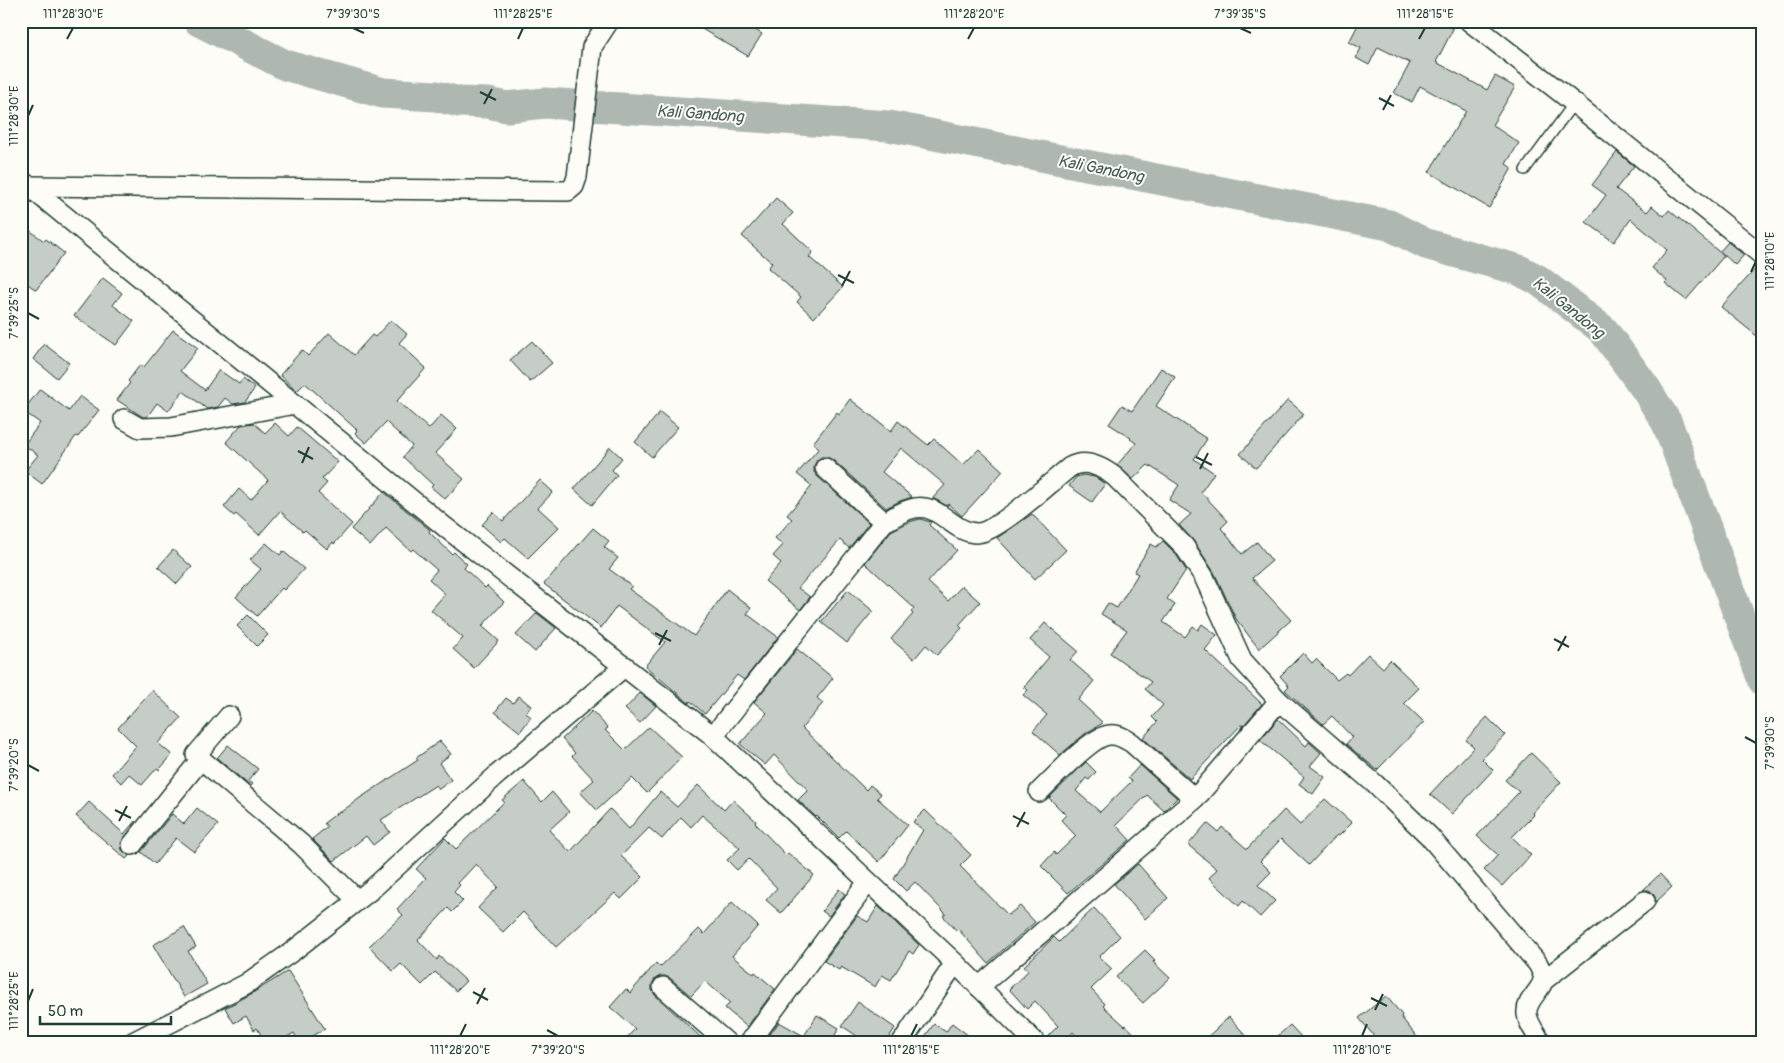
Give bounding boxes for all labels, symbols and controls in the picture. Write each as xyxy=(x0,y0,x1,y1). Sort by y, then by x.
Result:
text: 111°28'30"E xyxy=(43,7,103,22)
text: 7°39'30"S xyxy=(326,7,380,22)
text: 111°28'25"E xyxy=(494,7,552,22)
text: 111°28'20"E xyxy=(944,7,1004,22)
text: 7°39'35"S xyxy=(1214,7,1266,22)
text: 111°28'15"E xyxy=(1397,7,1453,22)
text: 111°28'30"E xyxy=(7,86,22,146)
water label: Kali Gandong xyxy=(656,101,746,127)
water label: Kali Gandong xyxy=(1056,151,1147,187)
text: 111°28'10"E xyxy=(1763,232,1778,290)
water label: Kali Gandong xyxy=(1528,273,1610,344)
text: 7°39'25"S xyxy=(7,287,22,339)
text: 7°39'30"S xyxy=(1763,716,1778,770)
text: 7°39'20"S xyxy=(7,738,22,792)
text: 111°28'25"E xyxy=(7,972,22,1030)
scale bar xyxy=(40,993,171,1025)
text: 50 m xyxy=(48,1002,83,1021)
text: 111°28'20"E xyxy=(430,1043,490,1058)
text: 7°39'20"S xyxy=(531,1043,585,1058)
text: 111°28'15"E xyxy=(883,1043,939,1058)
text: 111°28'10"E xyxy=(1333,1043,1391,1058)

